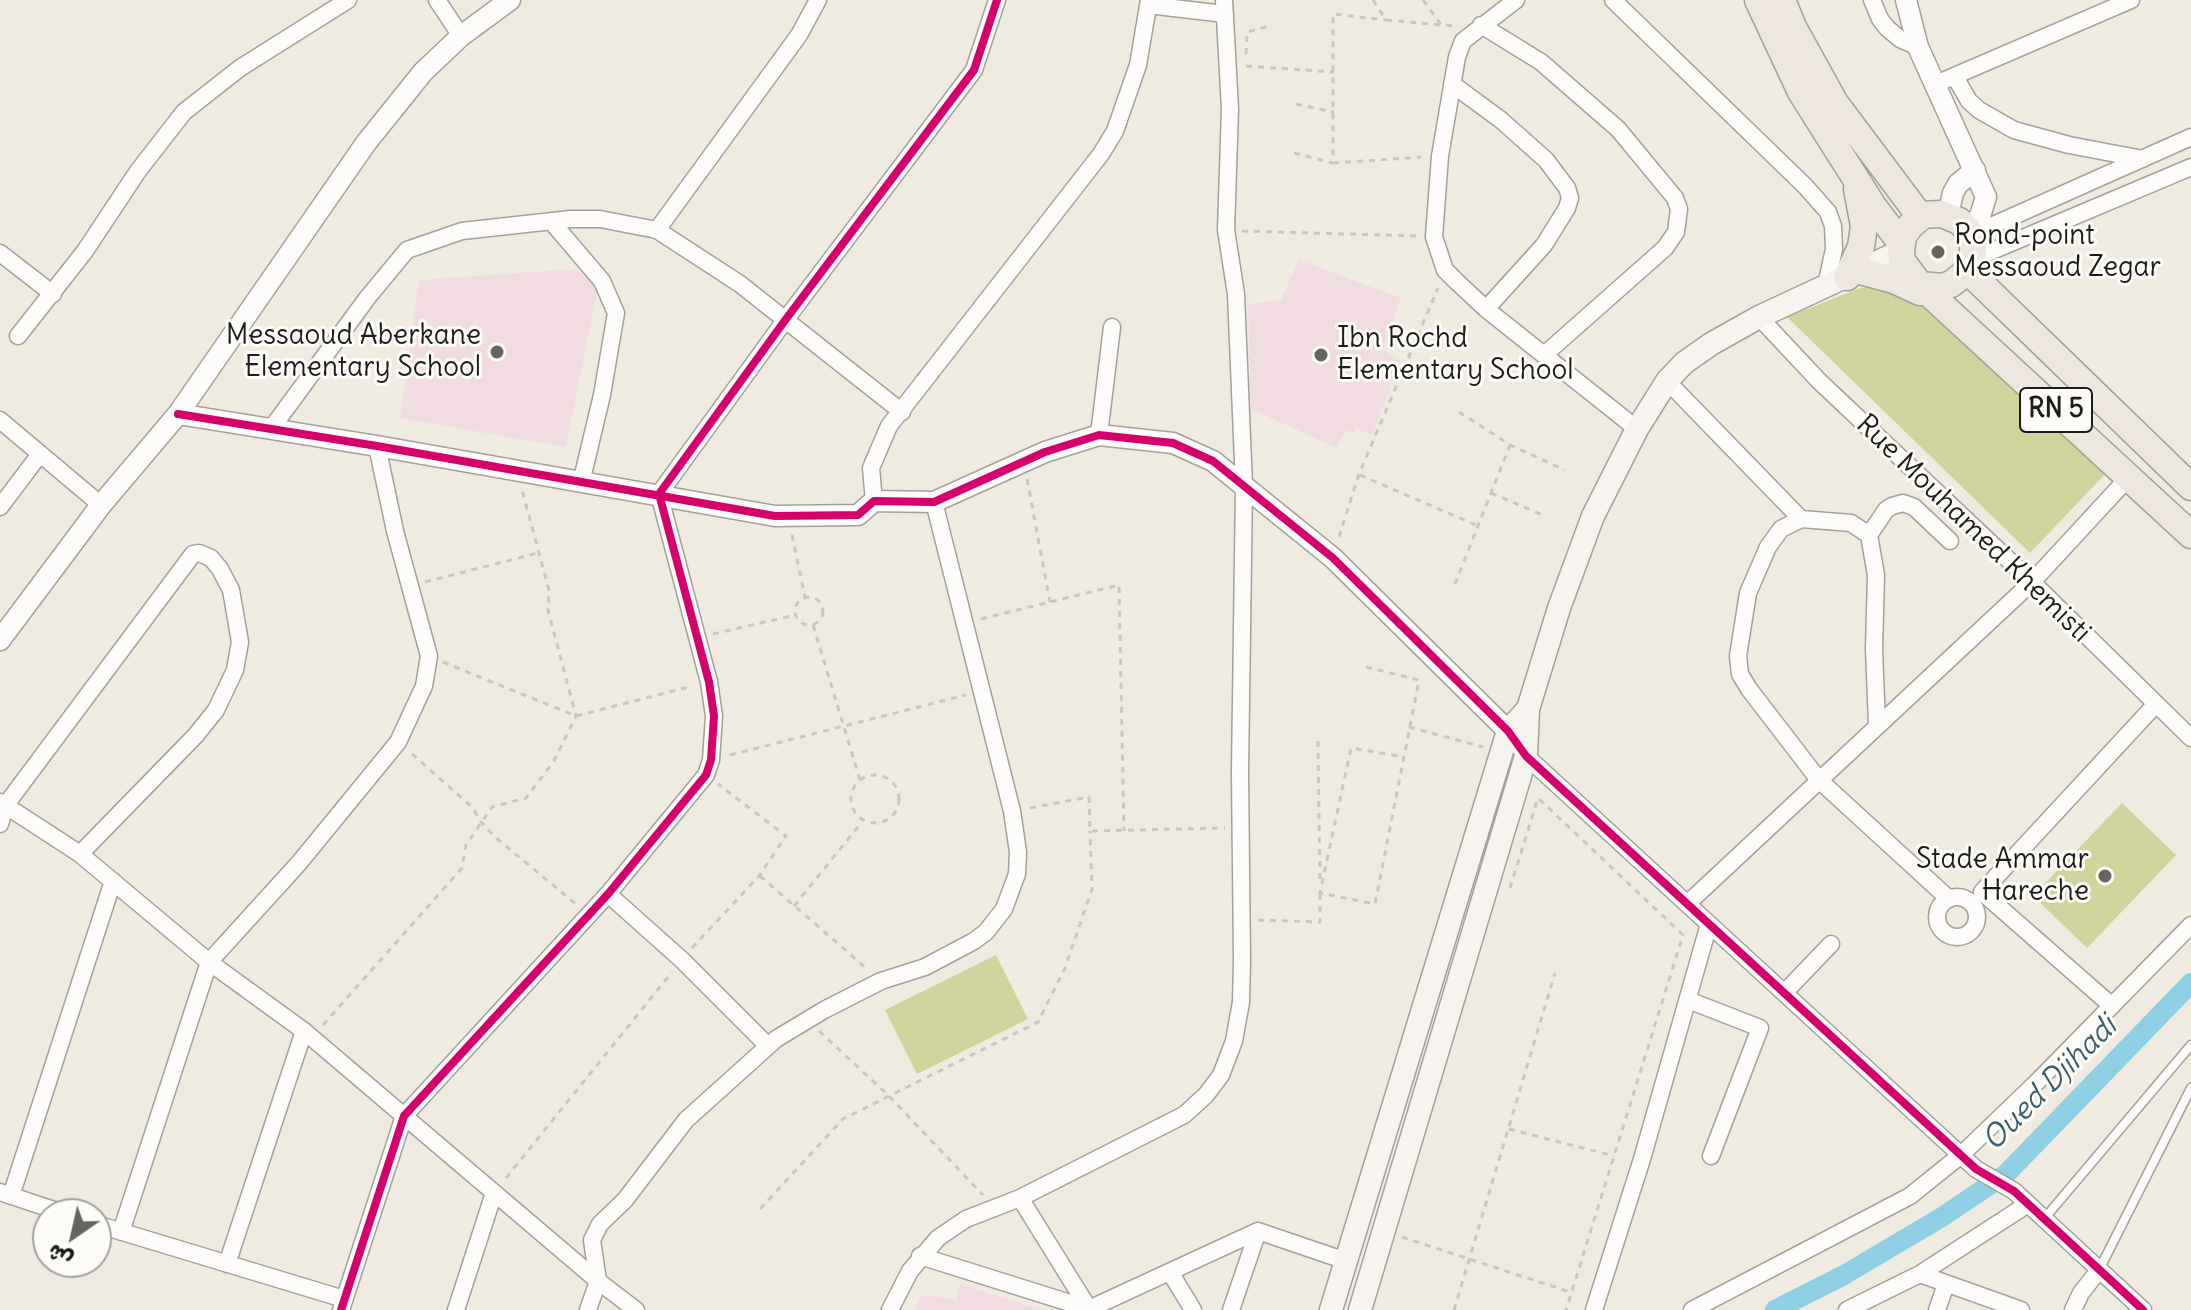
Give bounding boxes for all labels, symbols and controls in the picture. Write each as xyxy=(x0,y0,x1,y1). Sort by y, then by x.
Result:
place label: Rond-point Messaoud Zegar xyxy=(1954,219,2161,285)
marker: Rond-point Messaoud Zegar xyxy=(1929,243,1947,261)
place label: Messaoud Aberkane Elementary School xyxy=(226,319,481,385)
place label: Ibn Rochd Elementary School xyxy=(1337,322,1574,388)
marker: Messaoud Aberkane Elementary School xyxy=(488,343,506,361)
marker: Ibn Rochd Elementary School xyxy=(1312,346,1330,364)
road number: RN 5 xyxy=(2020,388,2092,432)
street label: Rue Mouhamed Khemisti xyxy=(1849,408,2097,650)
place label: Stade Ammar Hareche xyxy=(1916,843,2089,909)
marker: Stade Ammar Hareche xyxy=(2096,867,2114,885)
water label: Oued Djihadi xyxy=(1975,1009,2125,1159)
north arrow xyxy=(32,1198,112,1278)
text: ش xyxy=(42,1238,78,1275)

